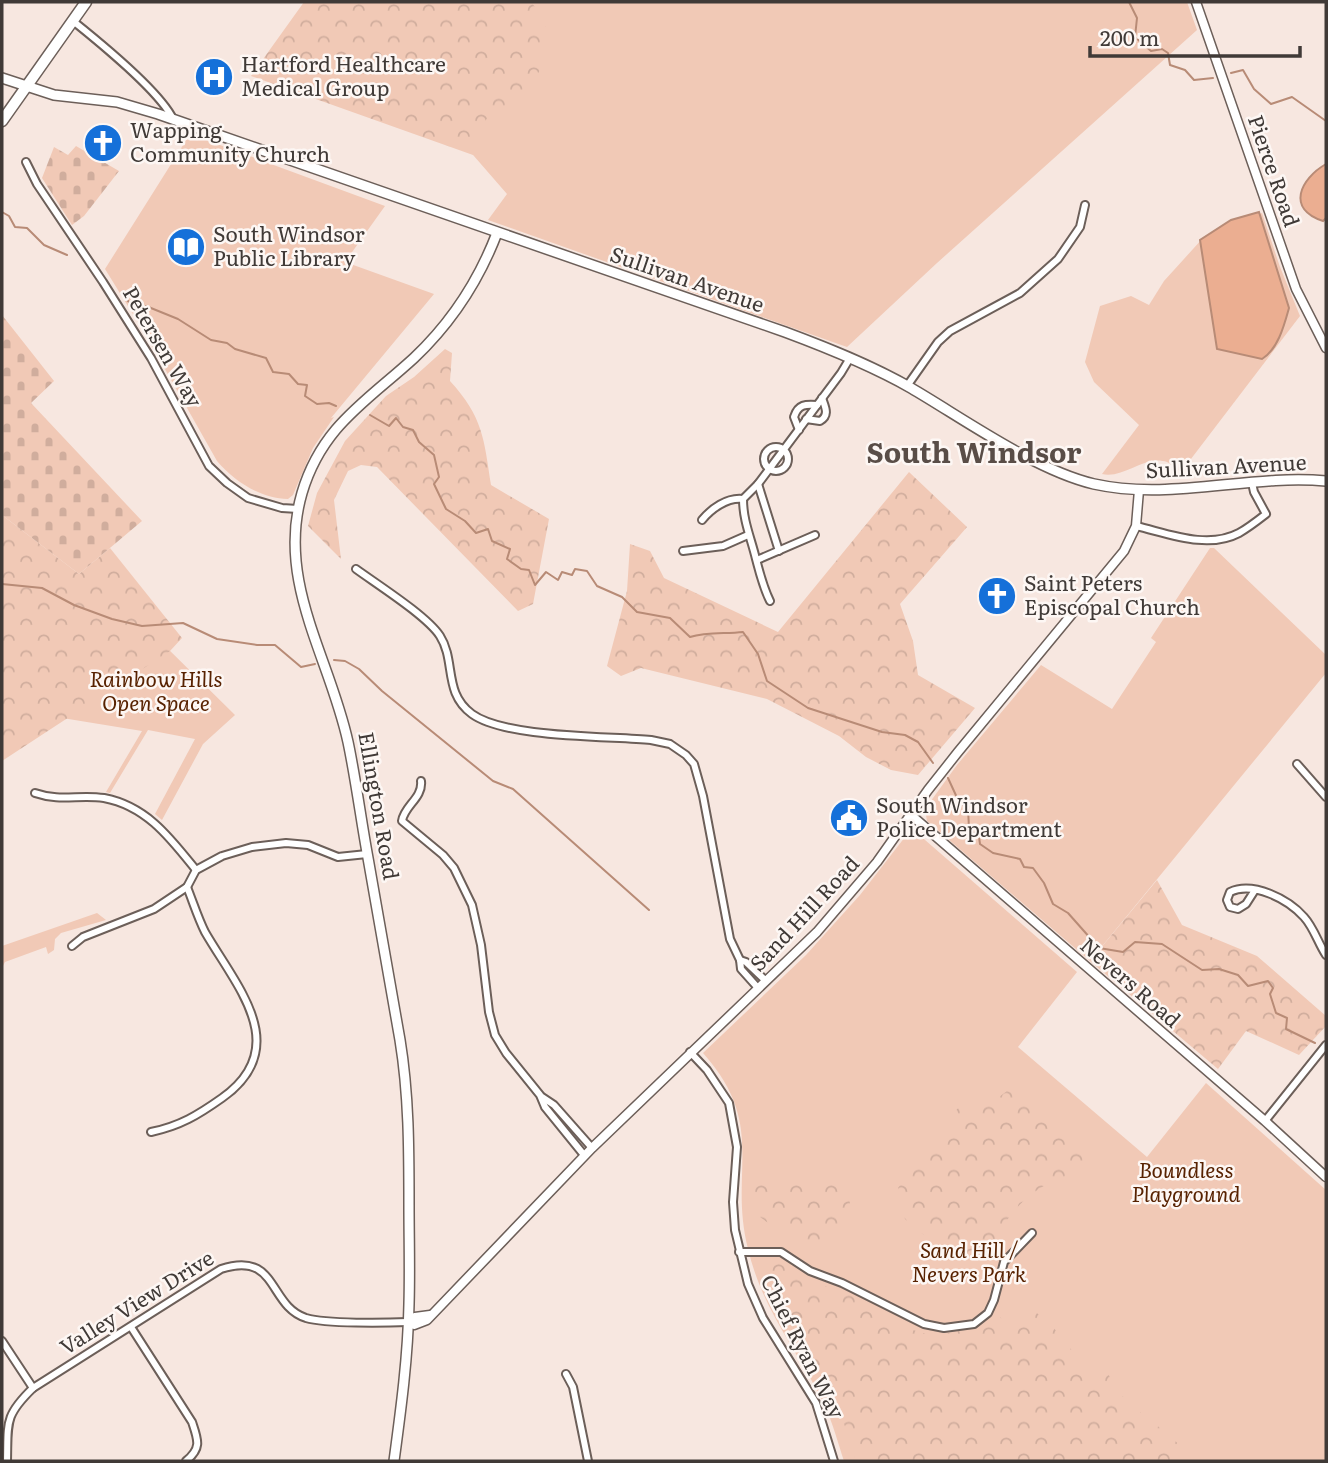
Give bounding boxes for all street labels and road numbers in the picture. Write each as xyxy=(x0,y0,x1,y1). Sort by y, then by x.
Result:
street label: Pierce Road xyxy=(1242,110,1309,230)
street label: Sullivan Avenue xyxy=(607,237,769,319)
street label: Petersen Way xyxy=(117,279,212,413)
street label: Sullivan Avenue xyxy=(1145,445,1307,484)
street label: Ellington Road xyxy=(352,729,409,882)
street label: Sand Hill Road xyxy=(741,847,865,977)
street label: Nevers Road xyxy=(1075,929,1189,1034)
street label: Valley View Drive xyxy=(53,1241,219,1361)
street label: Chief Ryan Way xyxy=(755,1268,854,1424)

